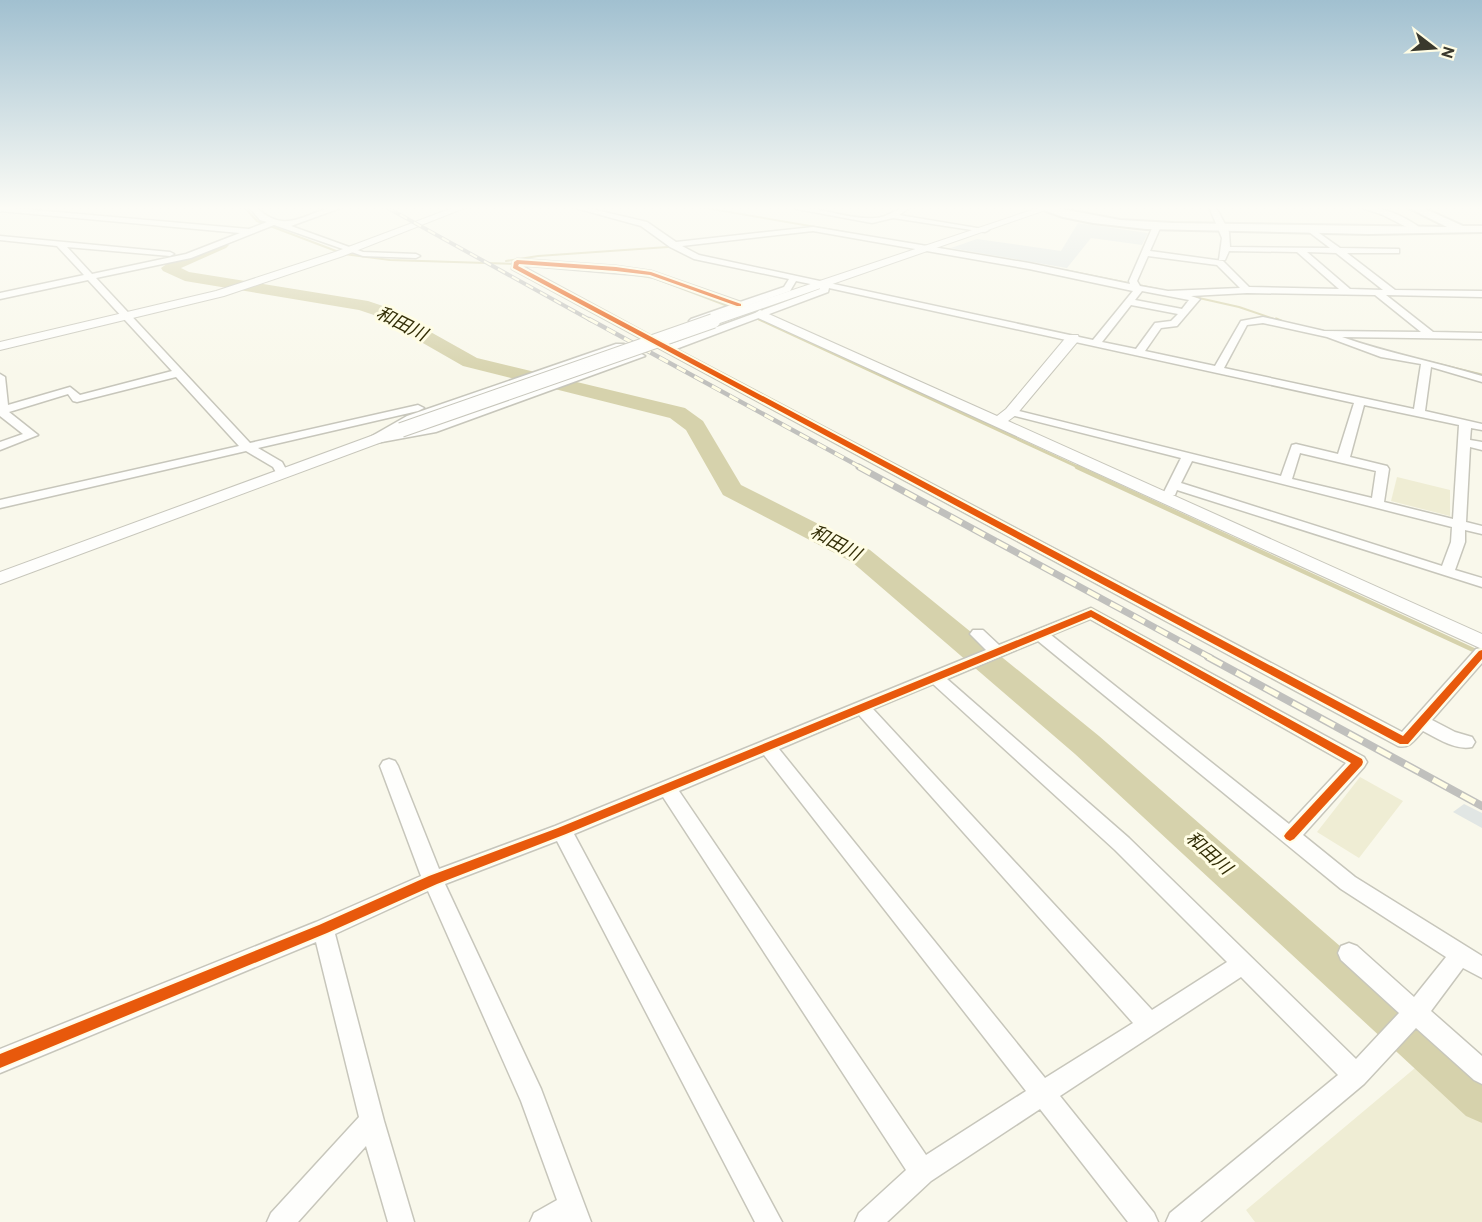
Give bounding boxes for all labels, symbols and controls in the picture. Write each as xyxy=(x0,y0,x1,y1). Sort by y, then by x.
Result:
north arrow xyxy=(1404,18,1464,78)
text: N xyxy=(1435,43,1458,60)
water label: 和田川 xyxy=(372,302,432,348)
water label: 和田川 xyxy=(806,521,866,568)
water label: 和田川 xyxy=(1180,827,1237,882)

